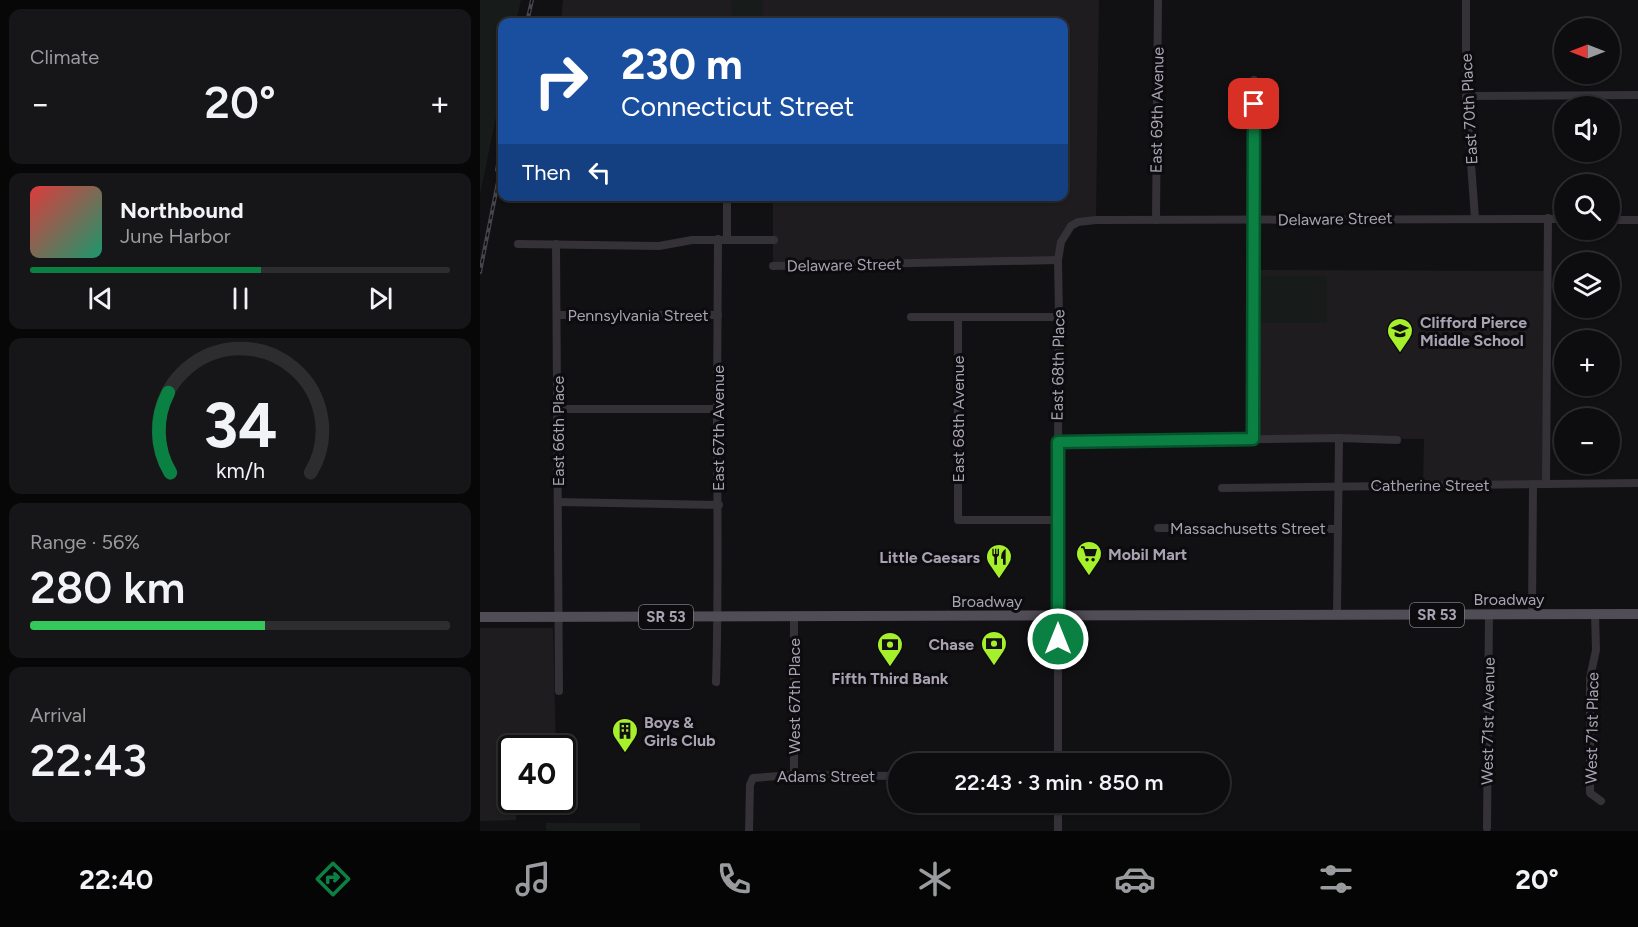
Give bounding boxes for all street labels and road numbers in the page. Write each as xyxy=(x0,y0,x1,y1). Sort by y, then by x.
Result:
street label: East 69th Avenue xyxy=(1146,46,1168,173)
street label: East 70th Place xyxy=(1457,53,1481,165)
street label: Delaware Street xyxy=(1277,209,1393,229)
street label: Delaware Street xyxy=(786,255,902,275)
street label: Pennsylvania Street xyxy=(568,306,708,325)
street label: East 68th Place xyxy=(1048,309,1068,421)
street label: East 68th Avenue xyxy=(949,355,968,483)
street label: East 67th Avenue xyxy=(709,365,728,491)
street label: East 66th Place xyxy=(549,376,568,486)
street label: Catherine Street xyxy=(1371,476,1489,495)
street label: Massachusetts Street xyxy=(1170,519,1326,538)
street label: Broadway xyxy=(1474,590,1545,609)
street label: Broadway xyxy=(952,592,1023,611)
road number: SR 53 xyxy=(1410,603,1464,627)
road number: SR 53 xyxy=(639,605,693,629)
street label: West 67th Place xyxy=(785,638,804,754)
street label: West 71st Avenue xyxy=(1477,657,1499,785)
street label: West 71st Place xyxy=(1582,672,1602,784)
street label: Adams Street xyxy=(777,767,875,786)

